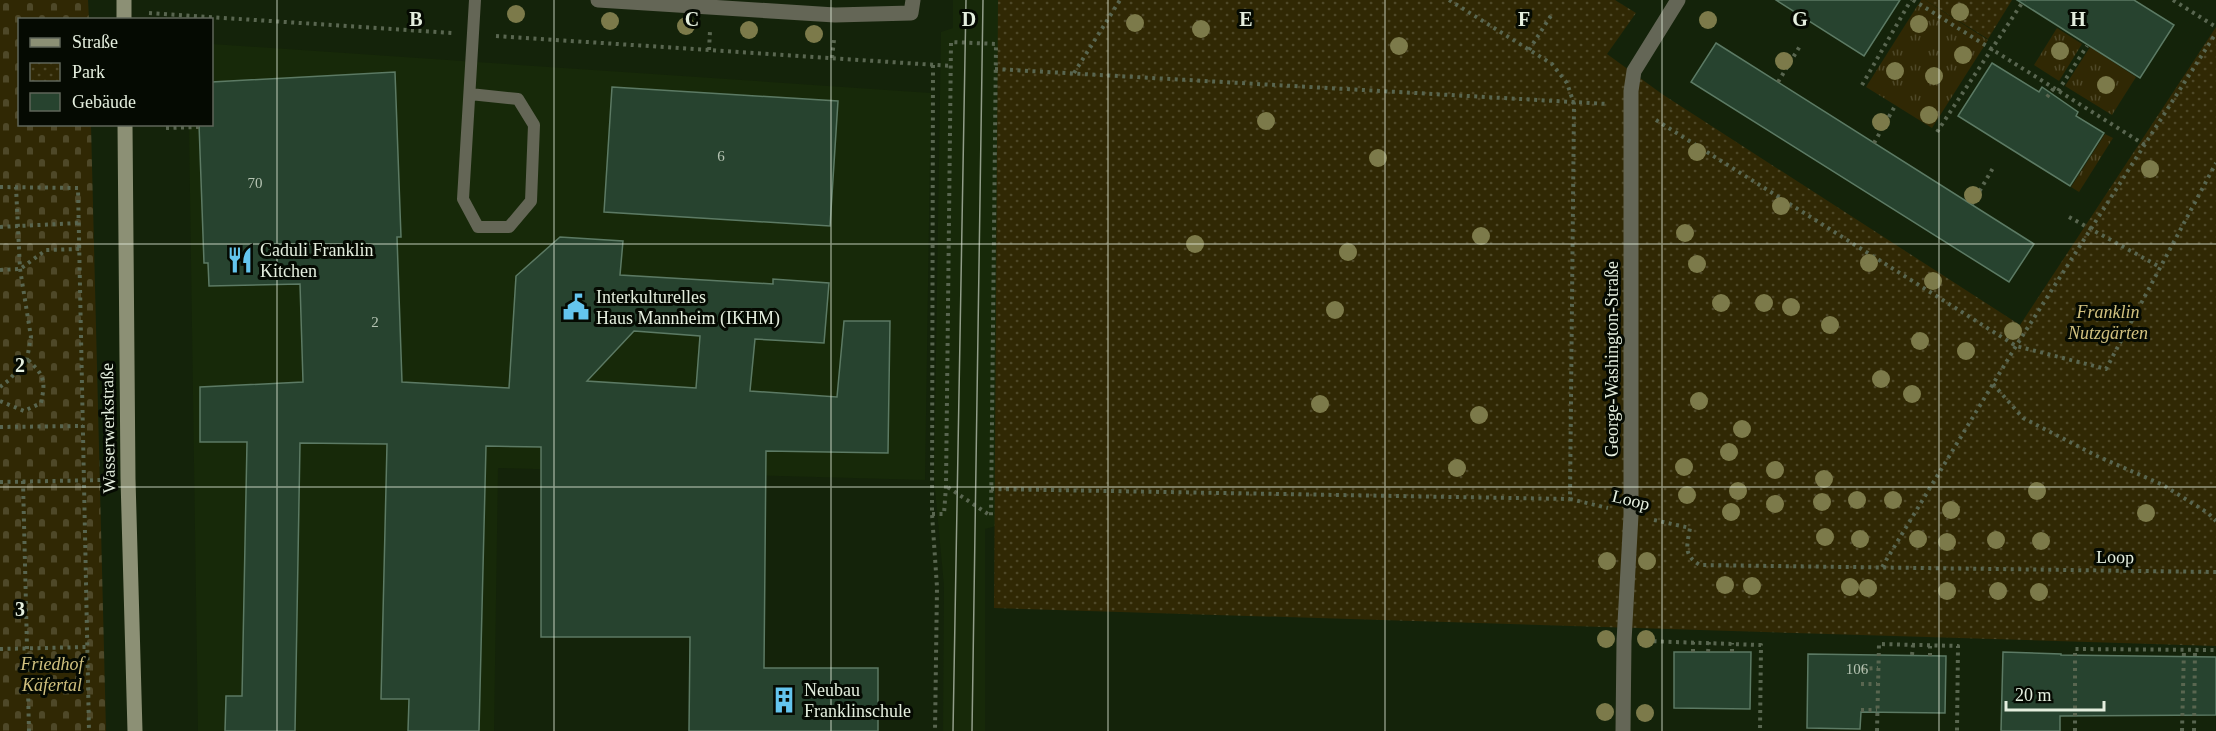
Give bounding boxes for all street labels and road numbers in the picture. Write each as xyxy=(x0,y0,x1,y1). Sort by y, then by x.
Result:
street label: George-Washington-Straße xyxy=(1602,261,1622,457)
street label: Wasserwerkstraße xyxy=(97,363,119,493)
street label: Loop xyxy=(1610,486,1652,514)
street label: Loop xyxy=(2096,547,2134,567)

